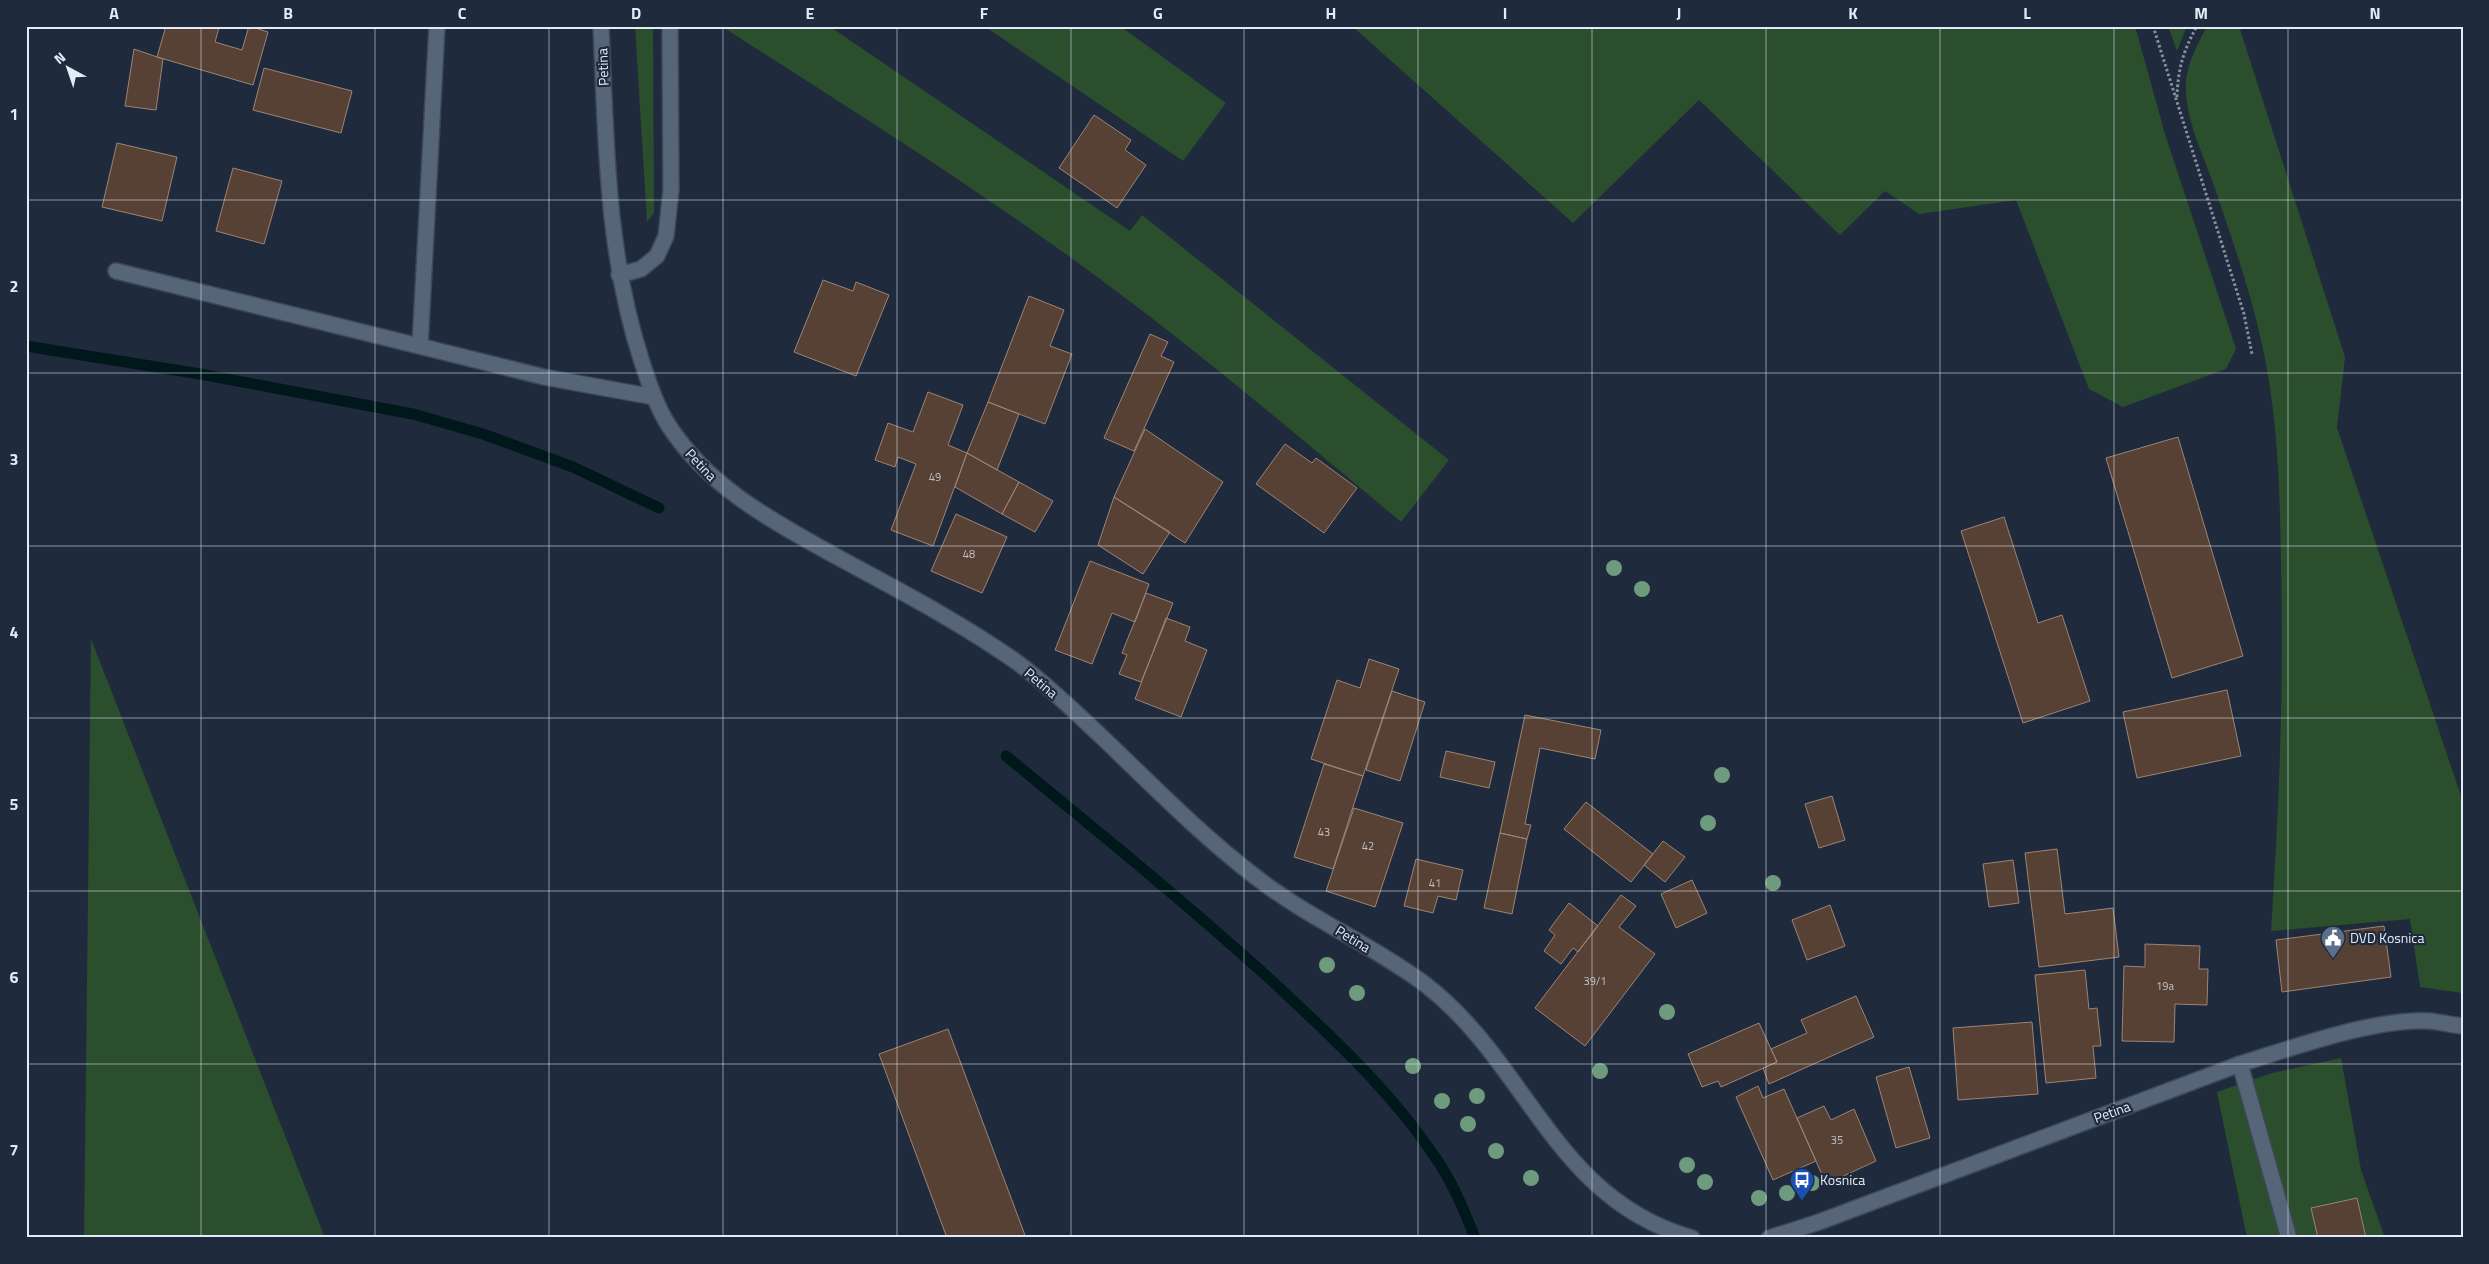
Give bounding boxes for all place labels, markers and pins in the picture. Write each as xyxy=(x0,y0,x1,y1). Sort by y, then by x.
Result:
public building icon: DVD Kosnica xyxy=(2320,925,2346,959)
place label: DVD Kosnica xyxy=(2350,927,2424,948)
bus stop icon: Kosnica xyxy=(1789,1167,1815,1201)
place label: Kosnica xyxy=(1820,1169,1865,1190)

